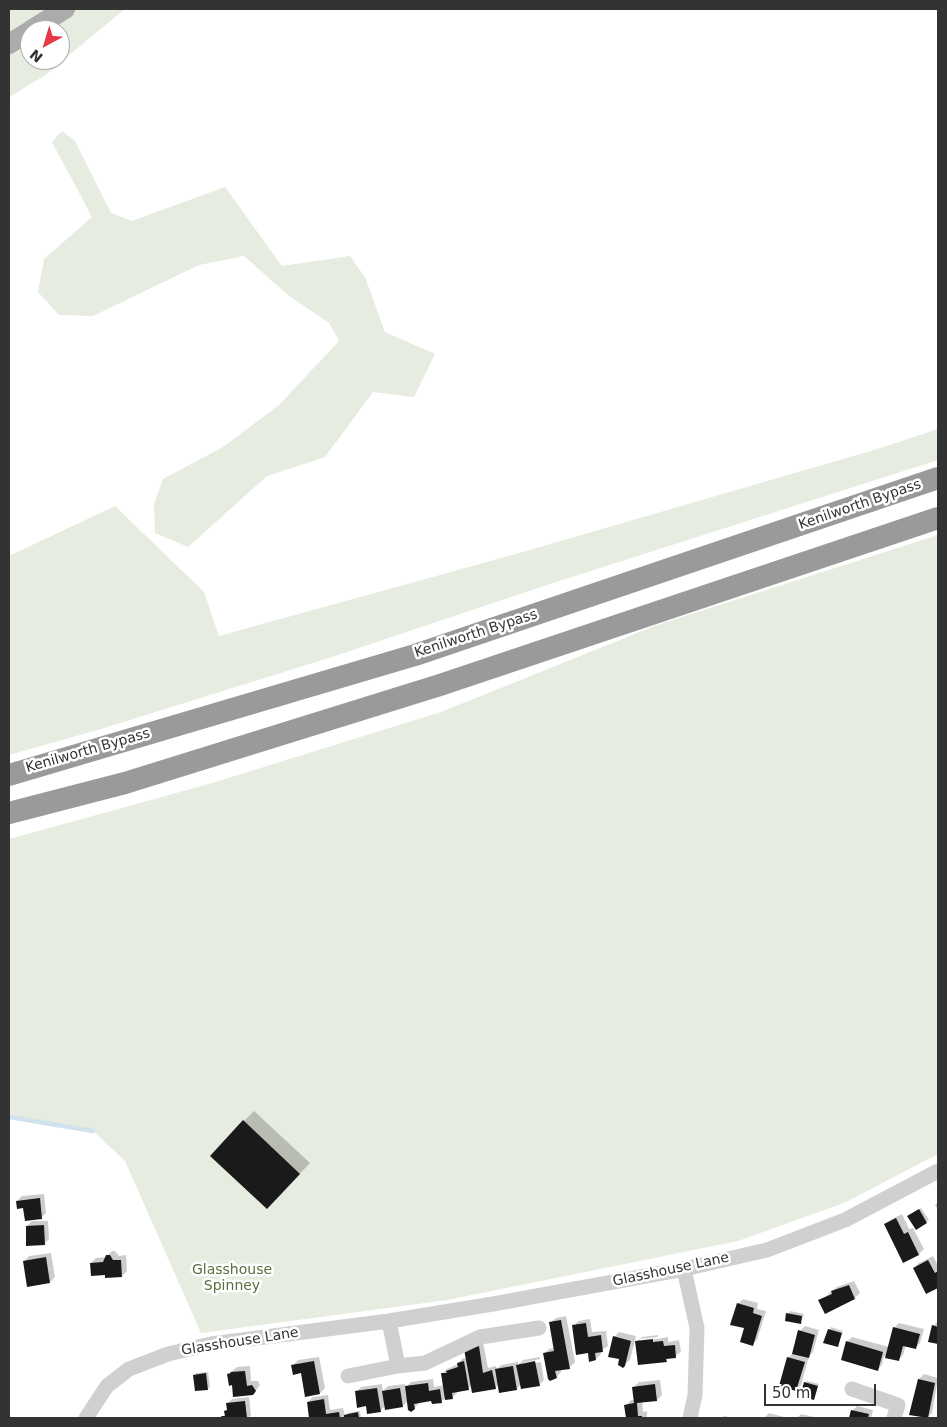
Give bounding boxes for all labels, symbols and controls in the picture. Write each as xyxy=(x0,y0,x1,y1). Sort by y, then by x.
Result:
north arrow xyxy=(20,20,70,70)
text: N xyxy=(27,46,46,66)
street label: Kenilworth Bypass xyxy=(797,476,923,534)
street label: Kenilworth Bypass xyxy=(412,606,540,662)
street label: Kenilworth Bypass xyxy=(24,725,152,777)
street label: Glasshouse Lane xyxy=(611,1249,731,1291)
park label: Glasshouse Spinney xyxy=(192,1262,272,1294)
street label: Glasshouse Lane xyxy=(180,1324,300,1360)
scale bar xyxy=(767,1374,880,1406)
text: 50 m xyxy=(772,1384,810,1402)

